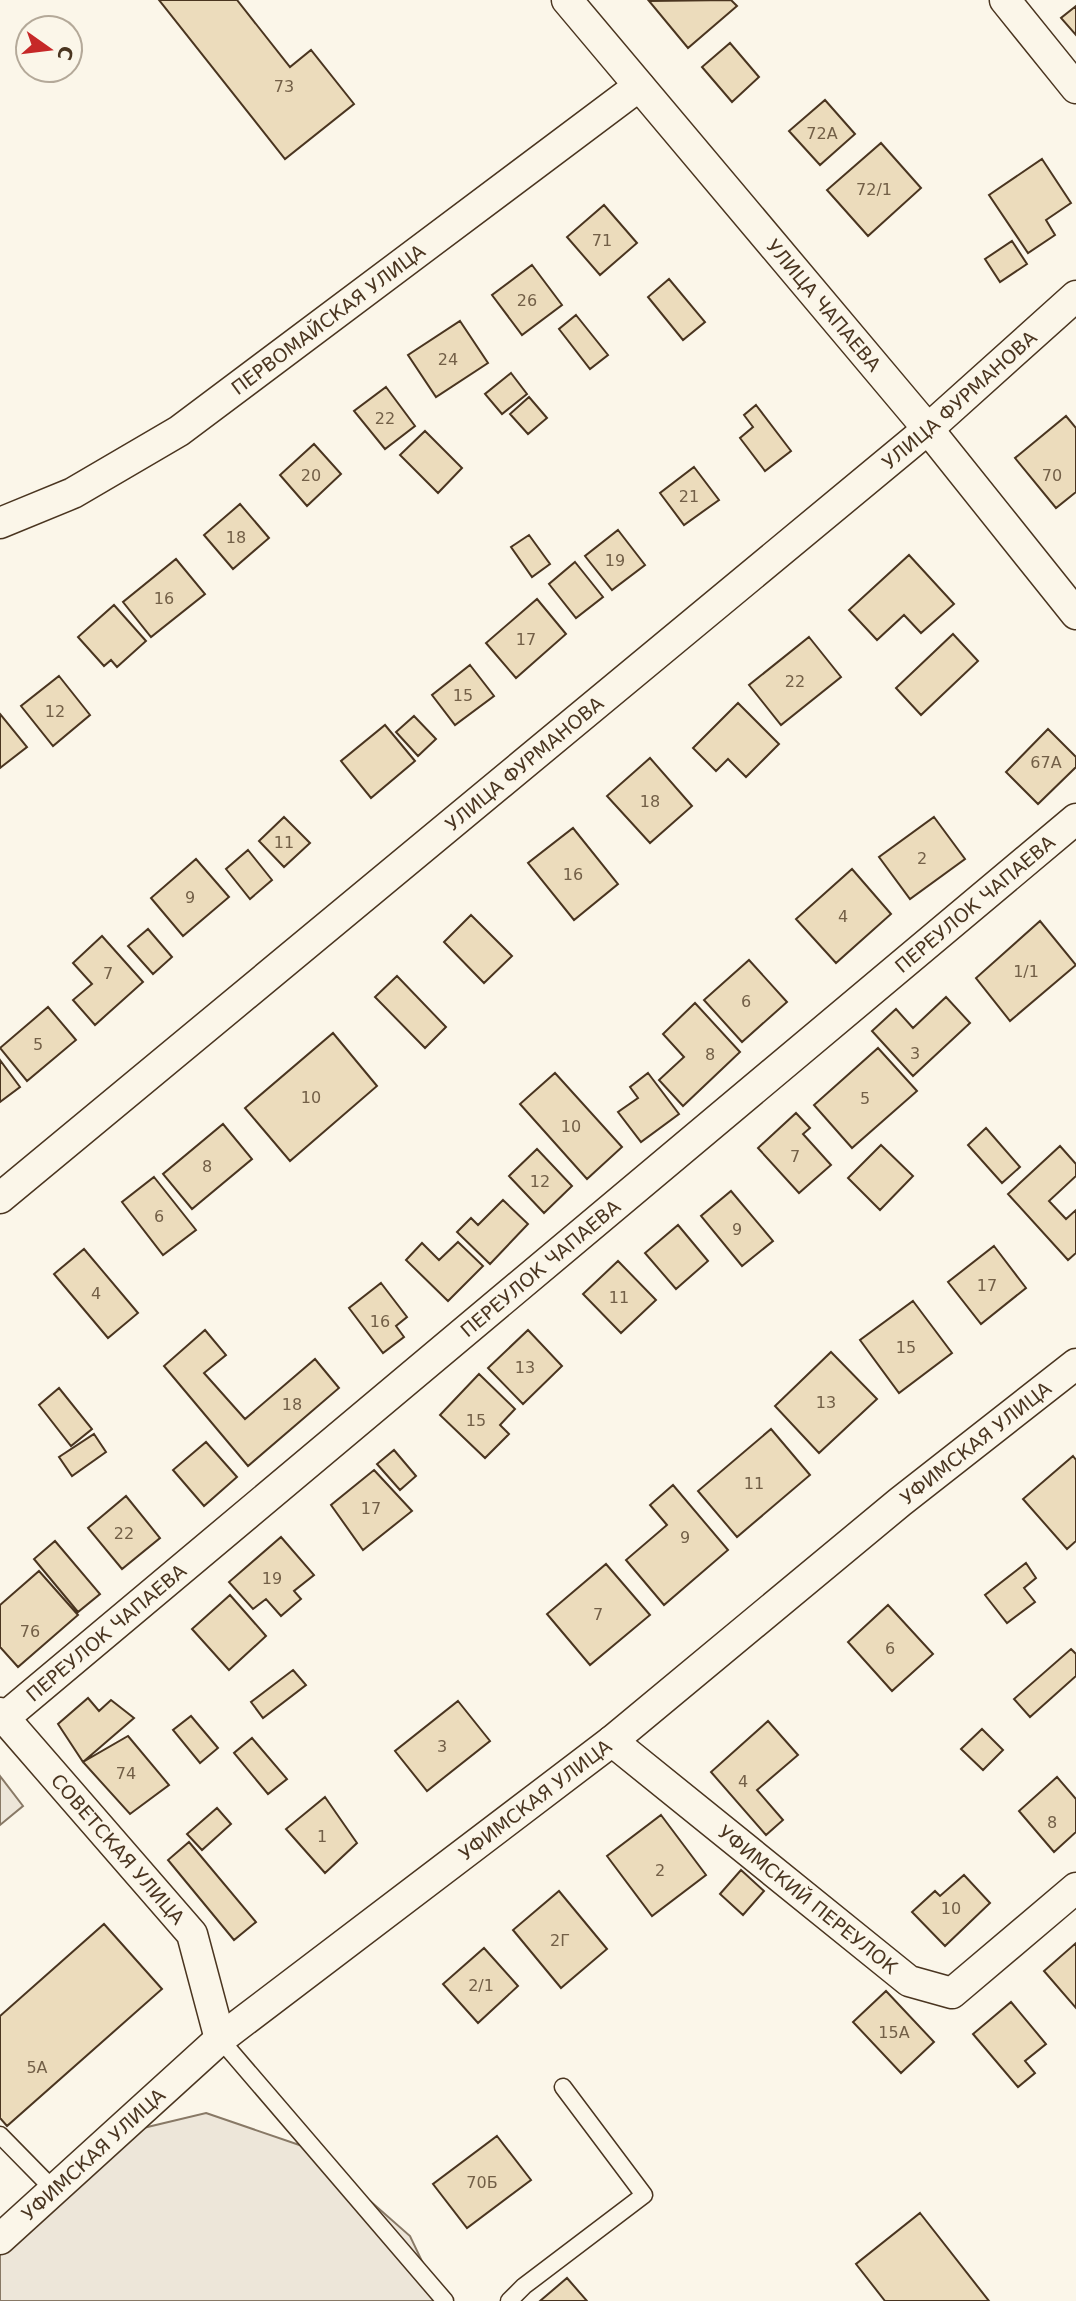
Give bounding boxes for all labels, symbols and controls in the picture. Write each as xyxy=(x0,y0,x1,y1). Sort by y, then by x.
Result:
north arrow xyxy=(14,14,84,84)
text: С xyxy=(53,44,78,63)
house number: 73 xyxy=(274,77,294,96)
house number: 72А xyxy=(806,124,838,143)
house number: 72/1 xyxy=(856,180,892,199)
house number: 71 xyxy=(592,231,612,250)
street label: УЛИЦА ЧАПАЕВА xyxy=(762,235,886,376)
street label: ПЕРВОМАЙСКАЯ УЛИЦА xyxy=(227,240,429,399)
house number: 26 xyxy=(517,291,537,310)
street label: УЛИЦА ФУРМАНОВА xyxy=(878,326,1041,473)
house number: 24 xyxy=(438,350,458,369)
house number: 22 xyxy=(375,409,395,428)
house number: 20 xyxy=(301,466,321,485)
house number: 70 xyxy=(1042,466,1062,485)
house number: 21 xyxy=(679,487,699,506)
house number: 18 xyxy=(226,528,246,547)
house number: 19 xyxy=(605,551,625,570)
house number: 16 xyxy=(154,589,174,608)
house number: 17 xyxy=(516,630,536,649)
house number: 22 xyxy=(785,672,805,691)
house number: 15 xyxy=(453,686,473,705)
street label: УЛИЦА ФУРМАНОВА xyxy=(441,692,608,835)
house number: 12 xyxy=(45,702,65,721)
house number: 67А xyxy=(1030,753,1062,772)
house number: 18 xyxy=(640,792,660,811)
street label: ПЕРЕУЛОК ЧАПАЕВА xyxy=(891,831,1059,977)
house number: 11 xyxy=(274,833,294,852)
house number: 2 xyxy=(917,849,927,868)
house number: 16 xyxy=(563,865,583,884)
house number: 9 xyxy=(185,888,195,907)
house number: 4 xyxy=(838,907,848,926)
house number: 1/1 xyxy=(1013,962,1039,981)
house number: 7 xyxy=(103,964,113,983)
house number: 6 xyxy=(741,992,751,1011)
house number: 5 xyxy=(33,1035,43,1054)
house number: 3 xyxy=(910,1044,920,1063)
house number: 8 xyxy=(705,1045,715,1064)
house number: 10 xyxy=(301,1088,321,1107)
house number: 5 xyxy=(860,1089,870,1108)
house number: 10 xyxy=(561,1117,581,1136)
house number: 7 xyxy=(790,1147,800,1166)
house number: 8 xyxy=(202,1157,212,1176)
house number: 12 xyxy=(530,1172,550,1191)
street label: ПЕРЕУЛОК ЧАПАЕВА xyxy=(456,1195,625,1341)
house number: 6 xyxy=(154,1207,164,1226)
house number: 9 xyxy=(732,1220,742,1239)
house number: 17 xyxy=(977,1276,997,1295)
house number: 4 xyxy=(91,1284,101,1303)
house number: 11 xyxy=(609,1288,629,1307)
house number: 16 xyxy=(370,1312,390,1331)
house number: 15 xyxy=(896,1338,916,1357)
house number: 13 xyxy=(515,1358,535,1377)
street label: УФИМСКАЯ УЛИЦА xyxy=(896,1377,1055,1509)
house number: 13 xyxy=(816,1393,836,1412)
house number: 18 xyxy=(282,1395,302,1414)
house number: 15 xyxy=(466,1411,486,1430)
house number: 11 xyxy=(744,1474,764,1493)
house number: 17 xyxy=(361,1499,381,1518)
house number: 22 xyxy=(114,1524,134,1543)
house number: 9 xyxy=(680,1528,690,1547)
street label: ПЕРЕУЛОК ЧАПАЕВА xyxy=(22,1559,190,1706)
house number: 19 xyxy=(262,1569,282,1588)
house number: 7 xyxy=(593,1605,603,1624)
house number: 76 xyxy=(20,1622,40,1641)
house number: 6 xyxy=(885,1639,895,1658)
street label: УФИМСКАЯ УЛИЦА xyxy=(455,1735,615,1864)
house number: 3 xyxy=(437,1737,447,1756)
house number: 74 xyxy=(116,1764,136,1783)
street label: СОВЕТСКАЯ УЛИЦА xyxy=(47,1769,189,1928)
house number: 4 xyxy=(738,1772,748,1791)
house number: 8 xyxy=(1047,1813,1057,1832)
street label: УФИМСКИЙ ПЕРЕУЛОК xyxy=(714,1820,902,1979)
house number: 1 xyxy=(317,1827,327,1846)
house number: 2 xyxy=(655,1861,665,1880)
house number: 10 xyxy=(941,1899,961,1918)
house number: 2Г xyxy=(550,1931,570,1950)
house number: 2/1 xyxy=(468,1976,494,1995)
house number: 15А xyxy=(878,2023,910,2042)
house number: 5А xyxy=(26,2058,48,2077)
street label: УФИМСКАЯ УЛИЦА xyxy=(17,2084,169,2225)
house number: 70Б xyxy=(466,2173,498,2192)

